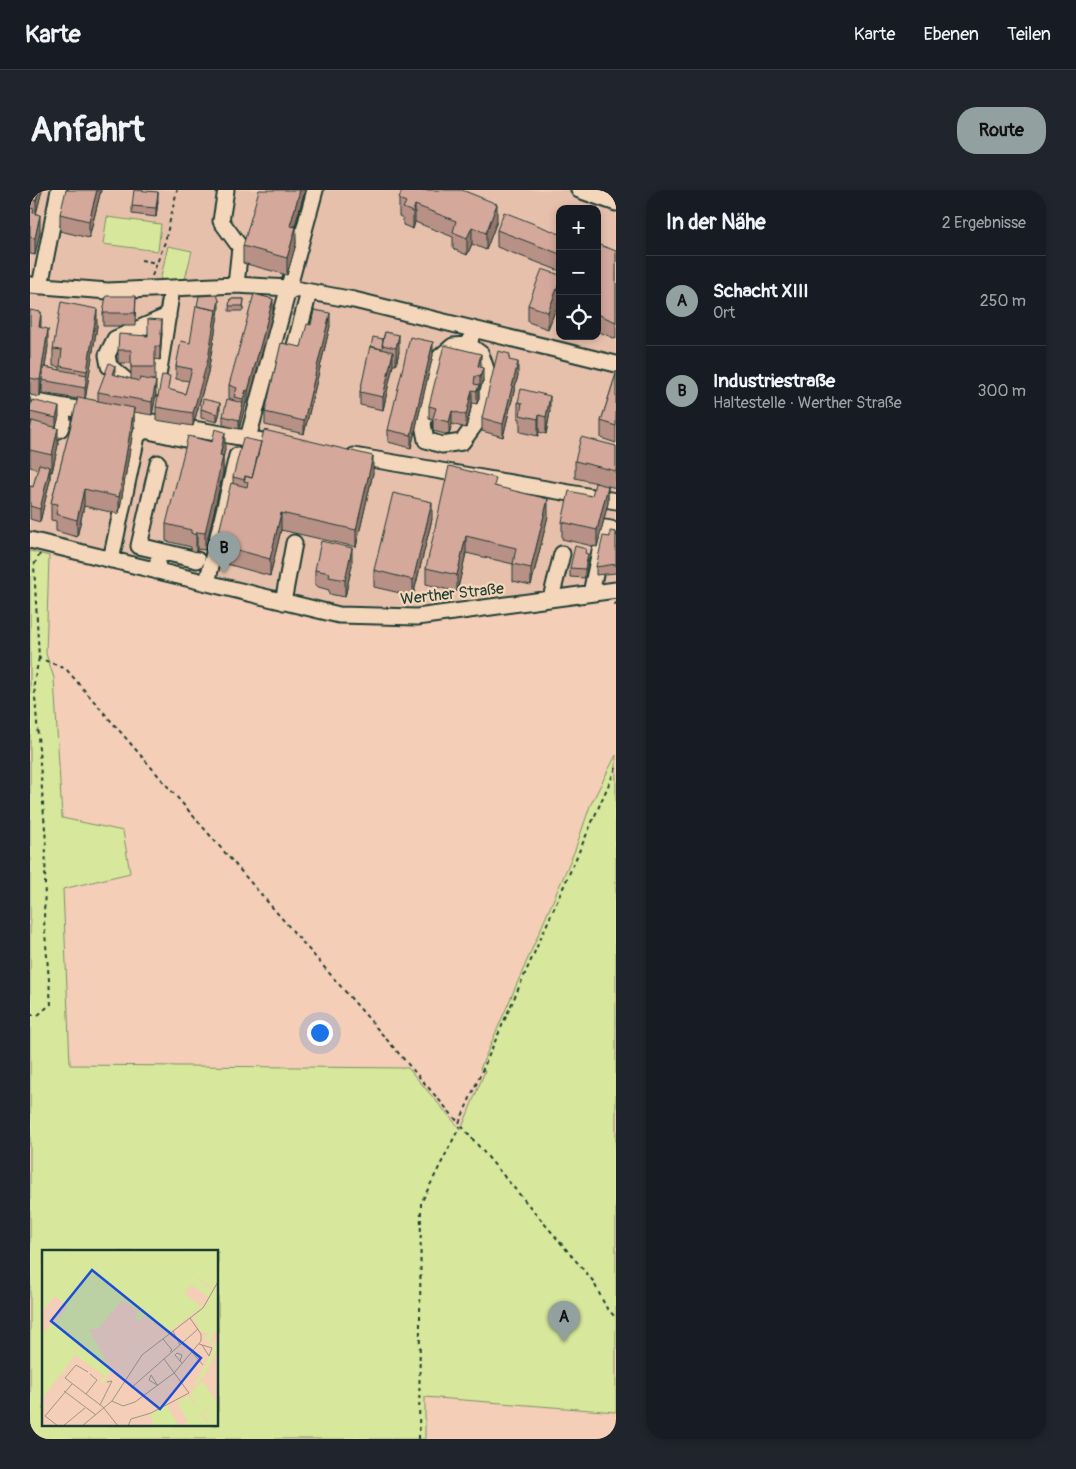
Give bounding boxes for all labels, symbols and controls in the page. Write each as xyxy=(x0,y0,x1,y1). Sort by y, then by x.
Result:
text: Karte xyxy=(25,20,81,49)
text: Karte xyxy=(854,23,895,46)
text: Ebenen xyxy=(923,23,979,46)
text: Teilen xyxy=(1007,23,1051,46)
button: Route xyxy=(957,107,1046,154)
text: Anfahrt xyxy=(30,108,145,152)
map controls xyxy=(556,205,601,340)
button: + xyxy=(556,205,601,250)
text: In der Nähe xyxy=(666,209,766,236)
text: 2 Ergebnisse xyxy=(942,213,1026,233)
button: − xyxy=(556,250,601,295)
text: Schacht XIII xyxy=(713,279,809,303)
text: A xyxy=(677,291,687,311)
text: 250 m xyxy=(980,291,1026,311)
button: locate xyxy=(556,295,601,340)
text: Ort xyxy=(713,303,735,323)
text: Industriestraße xyxy=(713,369,835,393)
text: B xyxy=(677,381,687,401)
text: 300 m xyxy=(978,381,1026,401)
text: Haltestelle · Werther Straße xyxy=(713,393,902,413)
pin: B xyxy=(208,532,240,573)
street label: Werther Straße xyxy=(399,579,505,609)
your location xyxy=(307,1020,333,1046)
inset map xyxy=(42,1250,219,1426)
pin: A xyxy=(548,1301,580,1342)

